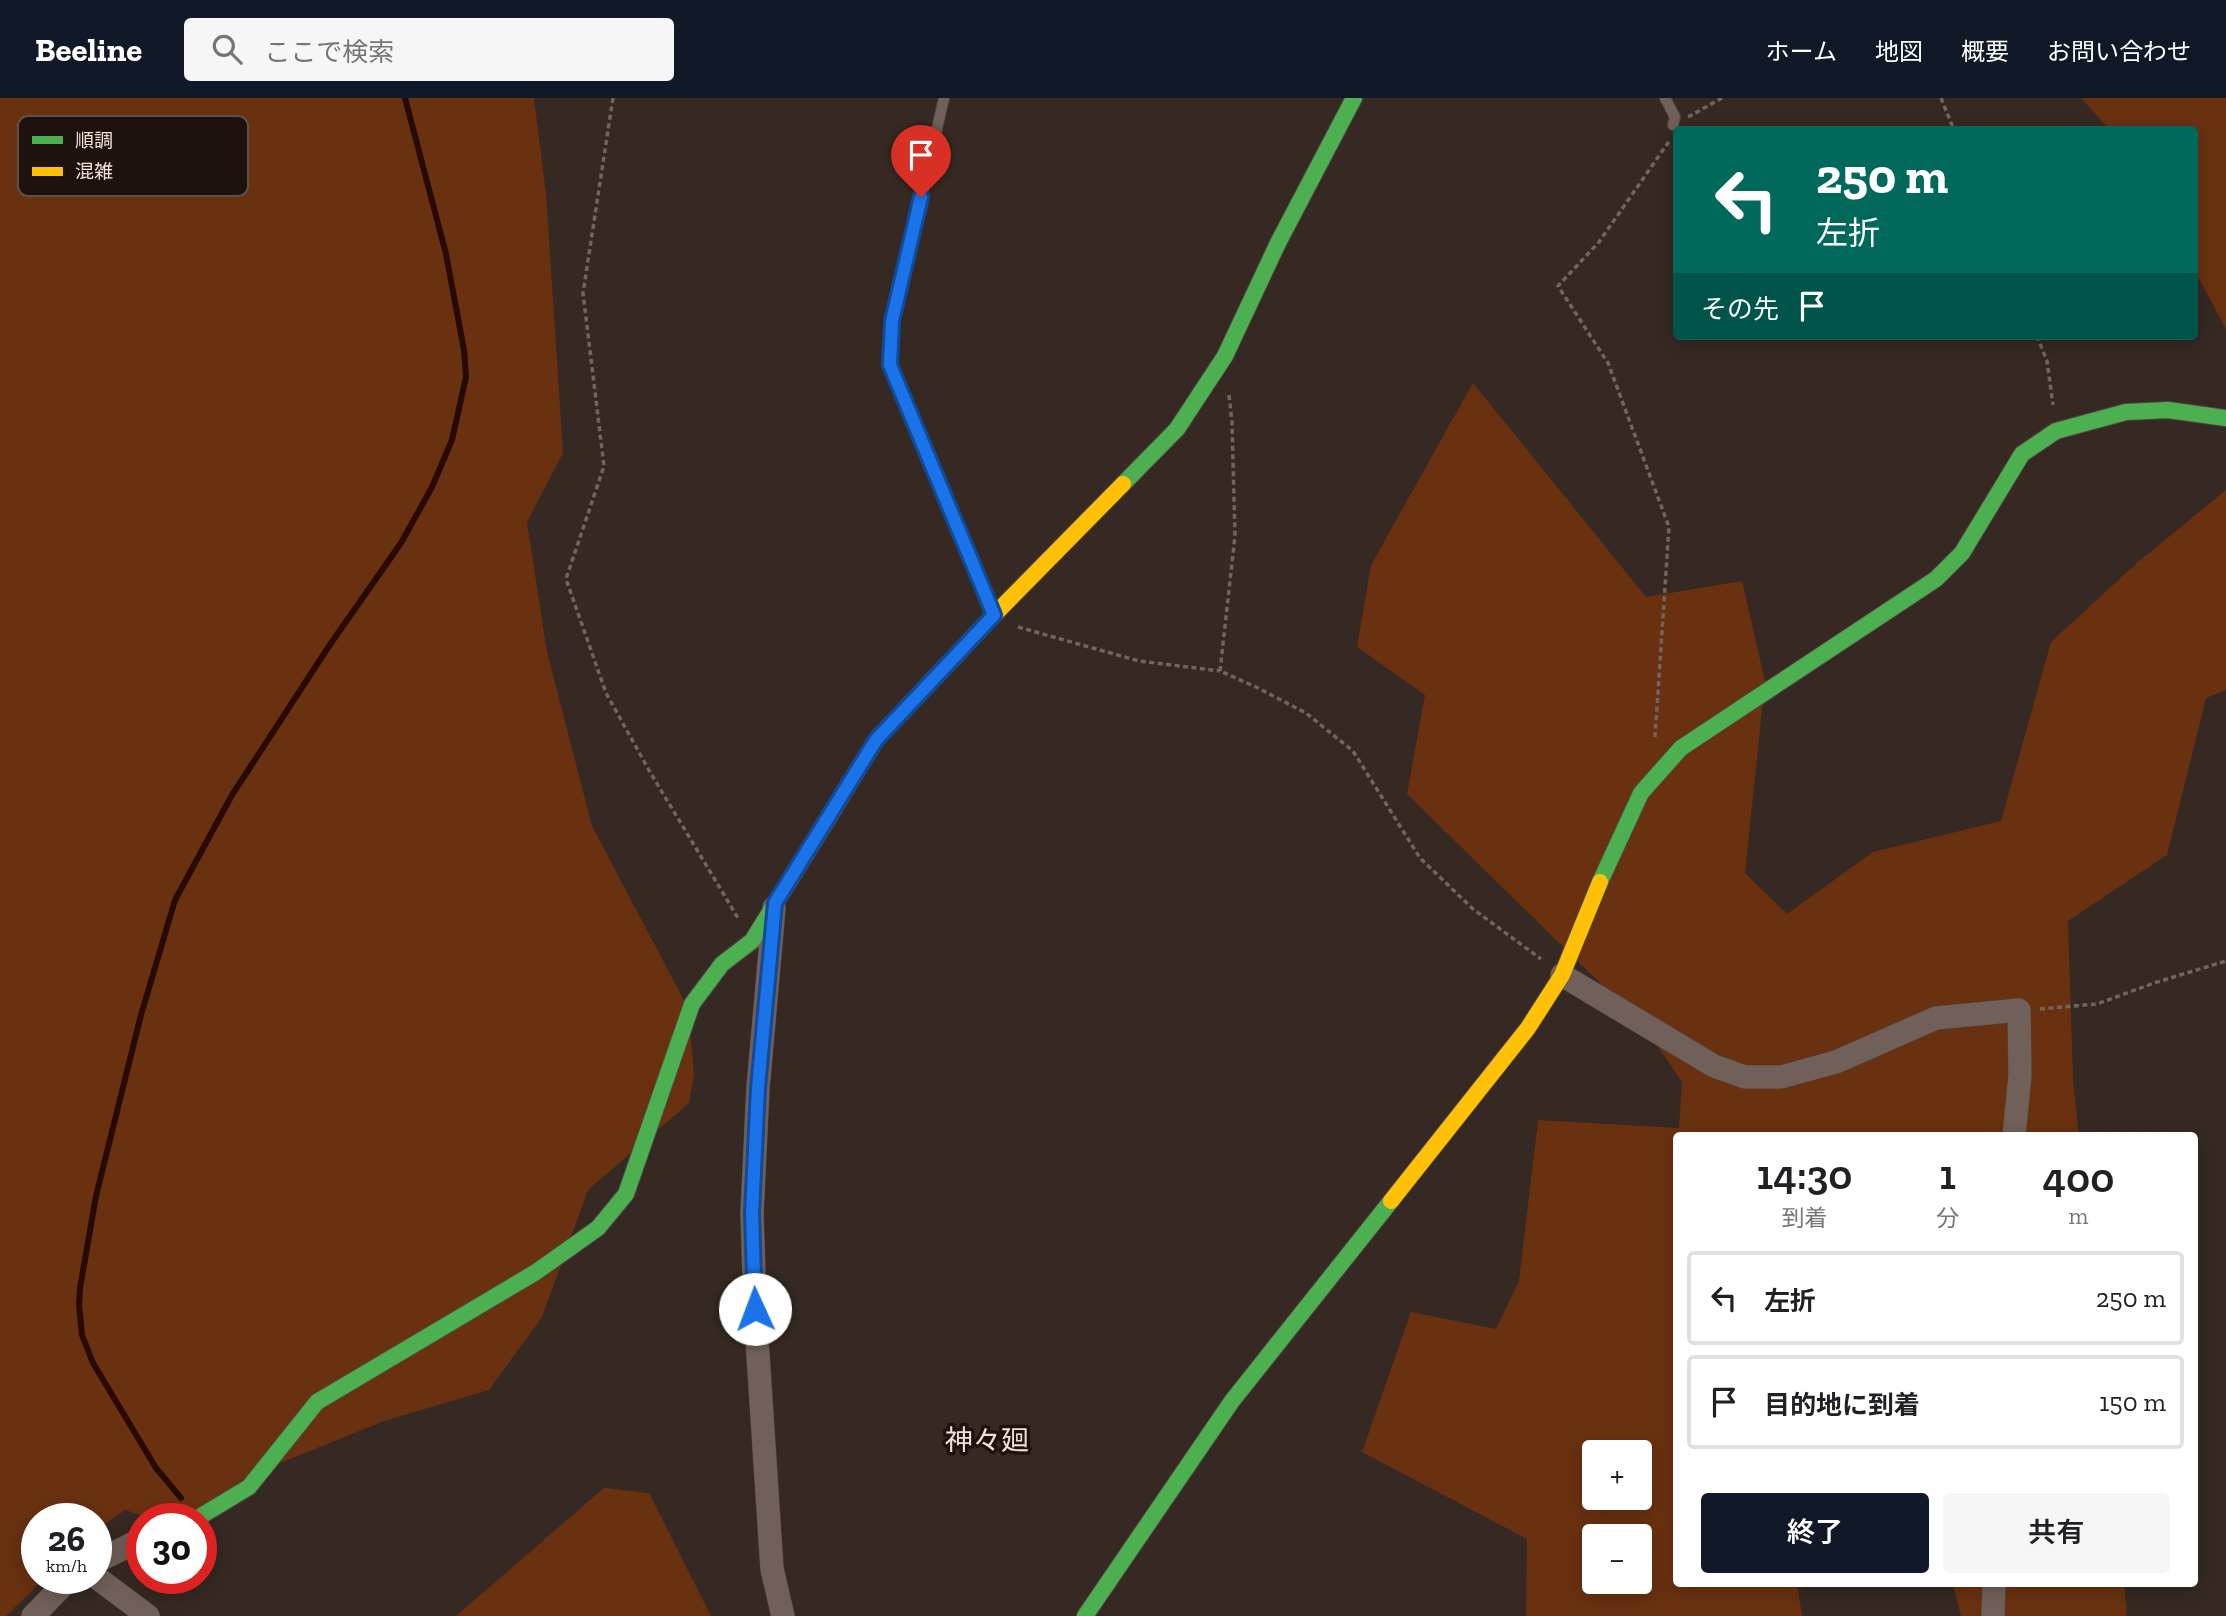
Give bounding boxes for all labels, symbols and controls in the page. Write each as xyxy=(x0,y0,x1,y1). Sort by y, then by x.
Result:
search box xyxy=(184,18,674,81)
text: Beeline xyxy=(35,30,142,69)
icon: search xyxy=(208,30,246,68)
text: ここで検索 xyxy=(264,36,394,68)
text: ホーム xyxy=(1766,37,1837,66)
text: 地図 xyxy=(1875,37,1923,66)
text: 概要 xyxy=(1961,37,2009,66)
text: お問い合わせ xyxy=(2047,37,2191,66)
legend xyxy=(18,116,248,196)
pin xyxy=(891,125,951,197)
text: 順調 xyxy=(75,129,113,152)
icon: arrive xyxy=(902,136,940,174)
text: 250 m xyxy=(1816,147,1948,206)
icon: left xyxy=(1701,154,1792,245)
text: 混雑 xyxy=(75,160,113,183)
text: 左折 xyxy=(1816,214,1880,252)
icon: arrive xyxy=(1793,287,1831,325)
text: その先 xyxy=(1701,293,1779,325)
text: 14:30 xyxy=(1757,1149,1853,1200)
text: 1 xyxy=(1939,1149,1956,1200)
text: 400 xyxy=(2043,1152,2114,1203)
text: m xyxy=(2069,1202,2088,1230)
text: 到着 xyxy=(1782,1204,1828,1232)
text: 分 xyxy=(1936,1204,1959,1232)
position arrow xyxy=(718,1272,792,1346)
icon: left xyxy=(1705,1279,1743,1317)
text: 250 m xyxy=(2096,1282,2166,1314)
text: 左折 xyxy=(1764,1285,1816,1317)
icon: arrive xyxy=(1705,1383,1743,1421)
text: 150 m xyxy=(2099,1386,2166,1418)
text: 目的地に到着 xyxy=(1764,1389,1920,1421)
district label: 神々廻 xyxy=(945,1424,1029,1457)
map controls xyxy=(1582,1440,1652,1594)
button: + xyxy=(1582,1440,1652,1510)
button: 終了 xyxy=(1701,1493,1929,1573)
button: 共有 xyxy=(1943,1493,2170,1573)
speed limit sign: 30 xyxy=(126,1503,217,1594)
text: 26 xyxy=(48,1518,85,1560)
button: − xyxy=(1582,1524,1652,1594)
text: km/h xyxy=(46,1555,87,1577)

